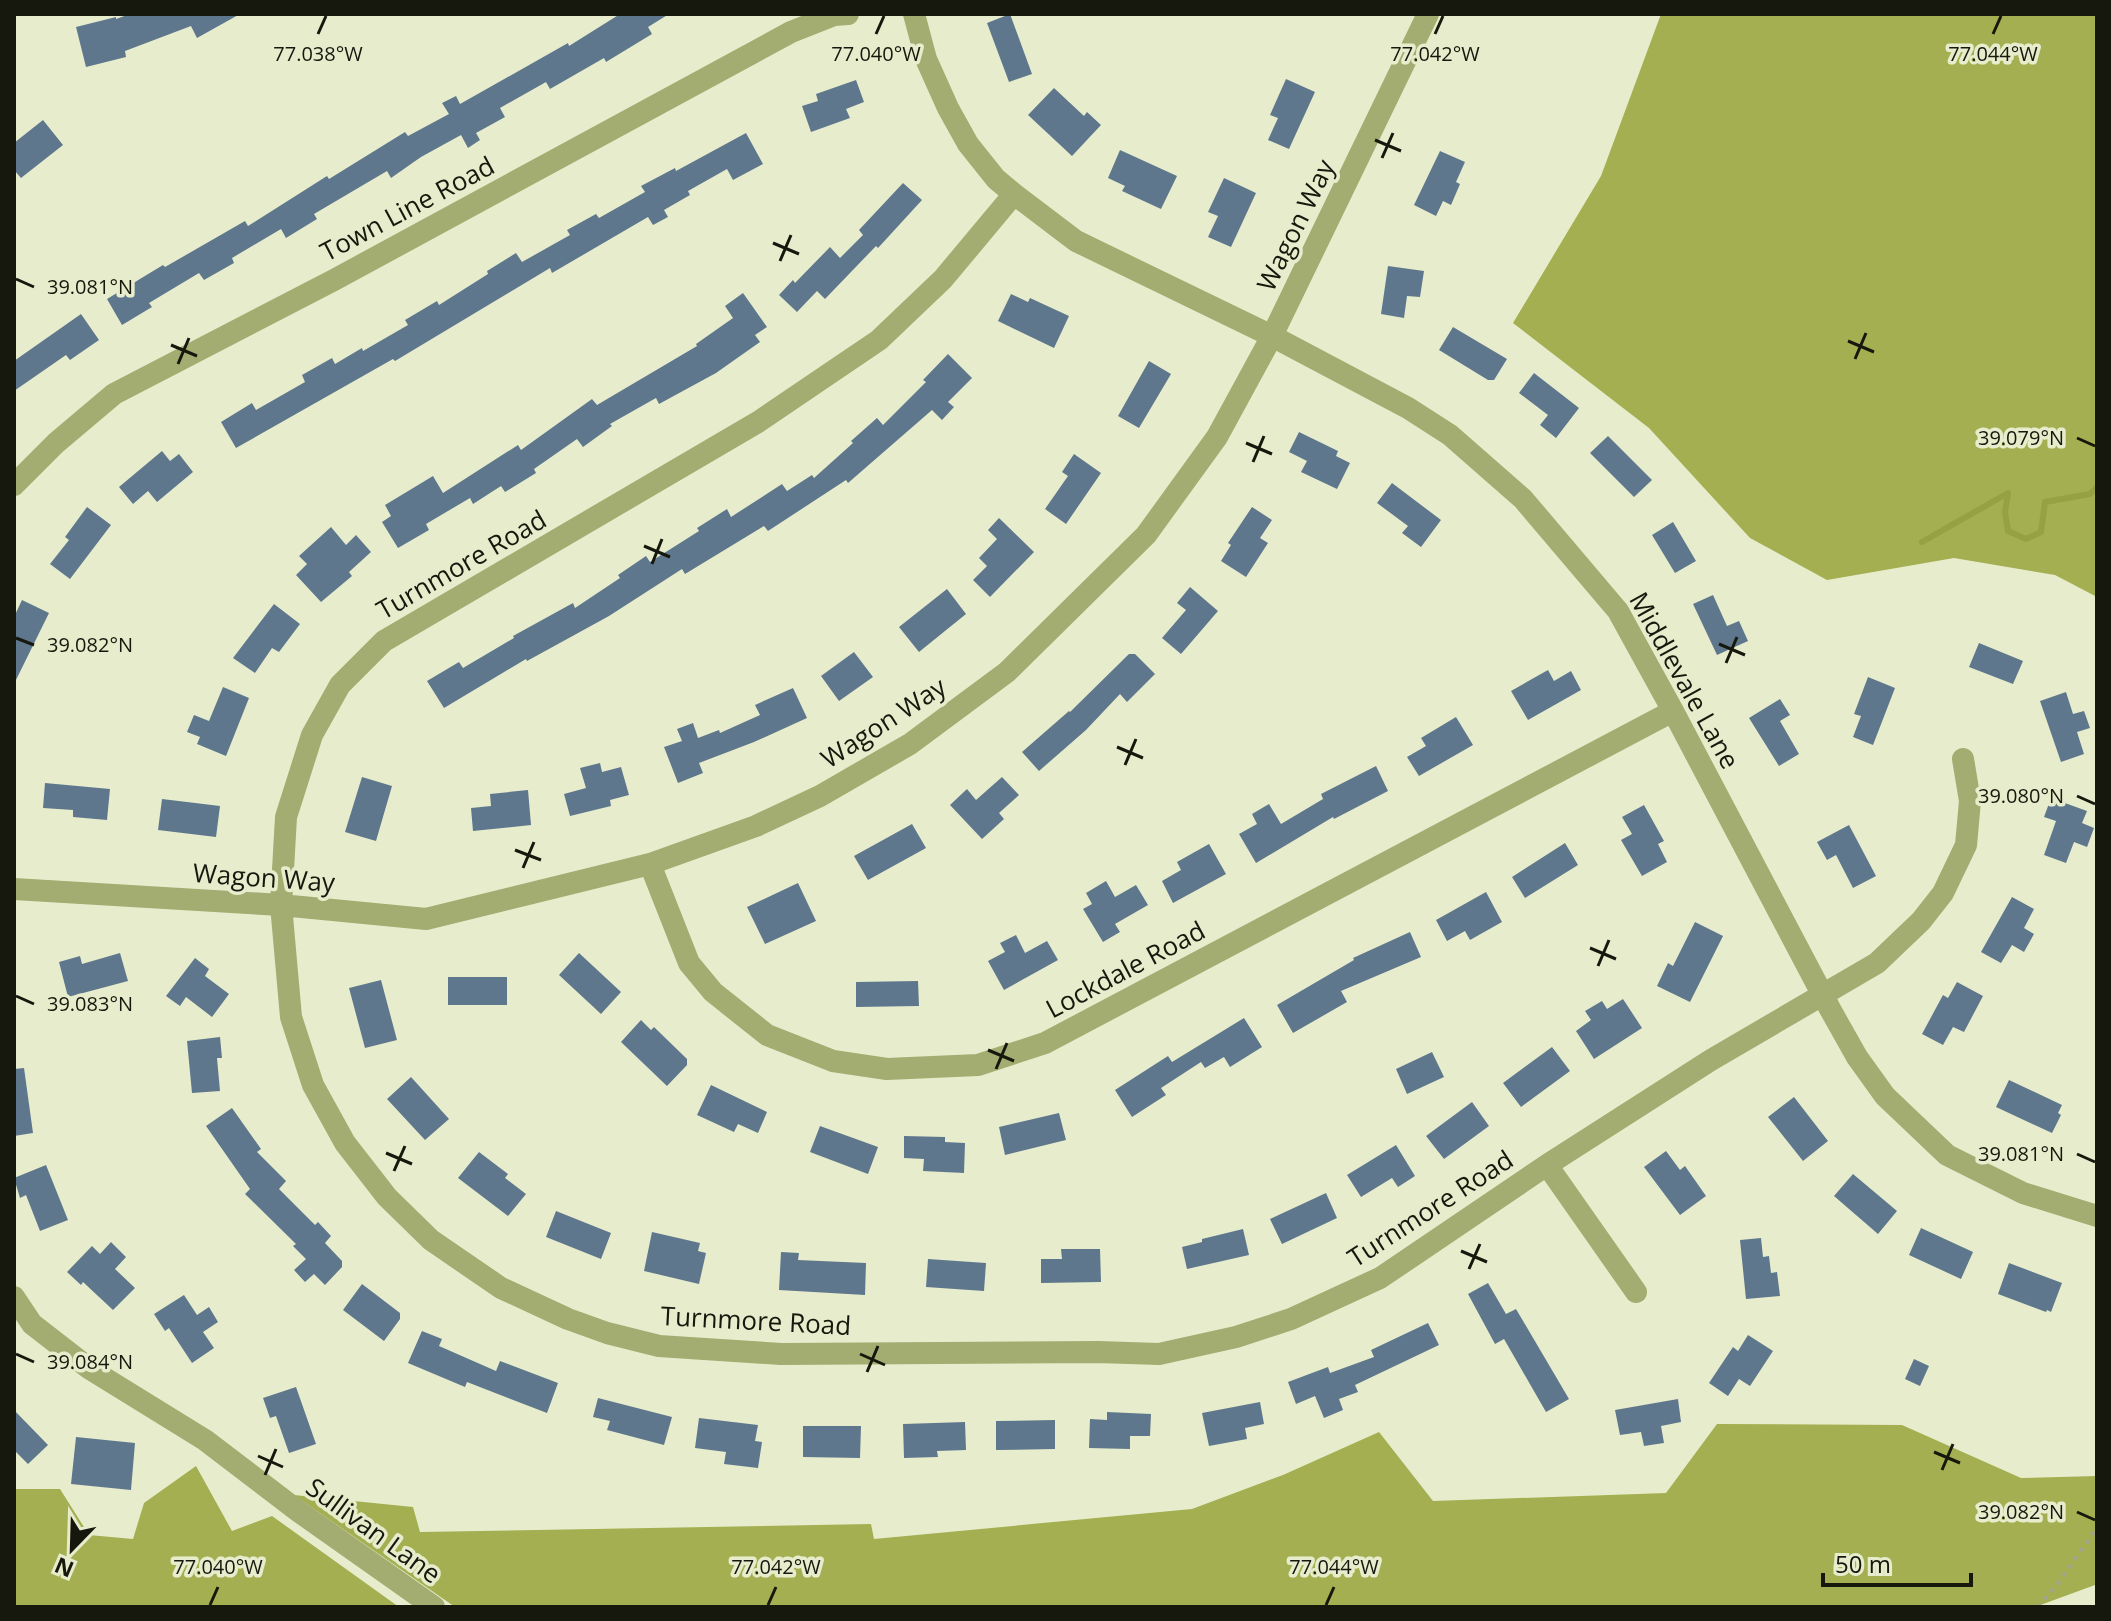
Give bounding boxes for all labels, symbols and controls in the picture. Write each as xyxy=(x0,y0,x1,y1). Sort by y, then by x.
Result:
text: 77.038°W xyxy=(273,40,363,67)
text: 77.040°W xyxy=(831,40,921,67)
text: 77.042°W xyxy=(1390,40,1480,67)
text: 77.044°W xyxy=(1948,40,2038,67)
street label: Town Line Road xyxy=(314,147,500,269)
street label: Wagon Way xyxy=(1248,152,1343,297)
text: 39.081°N xyxy=(47,273,133,300)
text: 39.079°N xyxy=(1978,424,2064,451)
street label: Turnmore Road xyxy=(369,501,553,627)
street label: Middlevale Lane xyxy=(1622,585,1748,775)
text: 39.082°N xyxy=(47,631,133,658)
street label: Wagon Way xyxy=(813,668,953,776)
text: 39.080°N xyxy=(1978,782,2064,809)
street label: Wagon Way xyxy=(192,854,337,900)
street label: Lockdale Road xyxy=(1039,912,1211,1026)
text: 39.083°N xyxy=(47,990,133,1017)
text: 39.081°N xyxy=(1978,1140,2064,1167)
street label: Turnmore Road xyxy=(1340,1141,1520,1275)
street label: Turnmore Road xyxy=(660,1297,852,1343)
text: 39.084°N xyxy=(47,1348,133,1375)
street label: Sullivan Lane xyxy=(299,1469,449,1591)
text: 39.082°N xyxy=(1978,1498,2064,1525)
north arrow xyxy=(32,1509,112,1589)
scale bar xyxy=(1823,1537,1971,1587)
text: 50 m xyxy=(1835,1547,1891,1580)
text: N xyxy=(50,1551,78,1586)
text: 77.040°W xyxy=(173,1553,263,1580)
text: 77.042°W xyxy=(731,1553,821,1580)
text: 77.044°W xyxy=(1289,1553,1379,1580)

